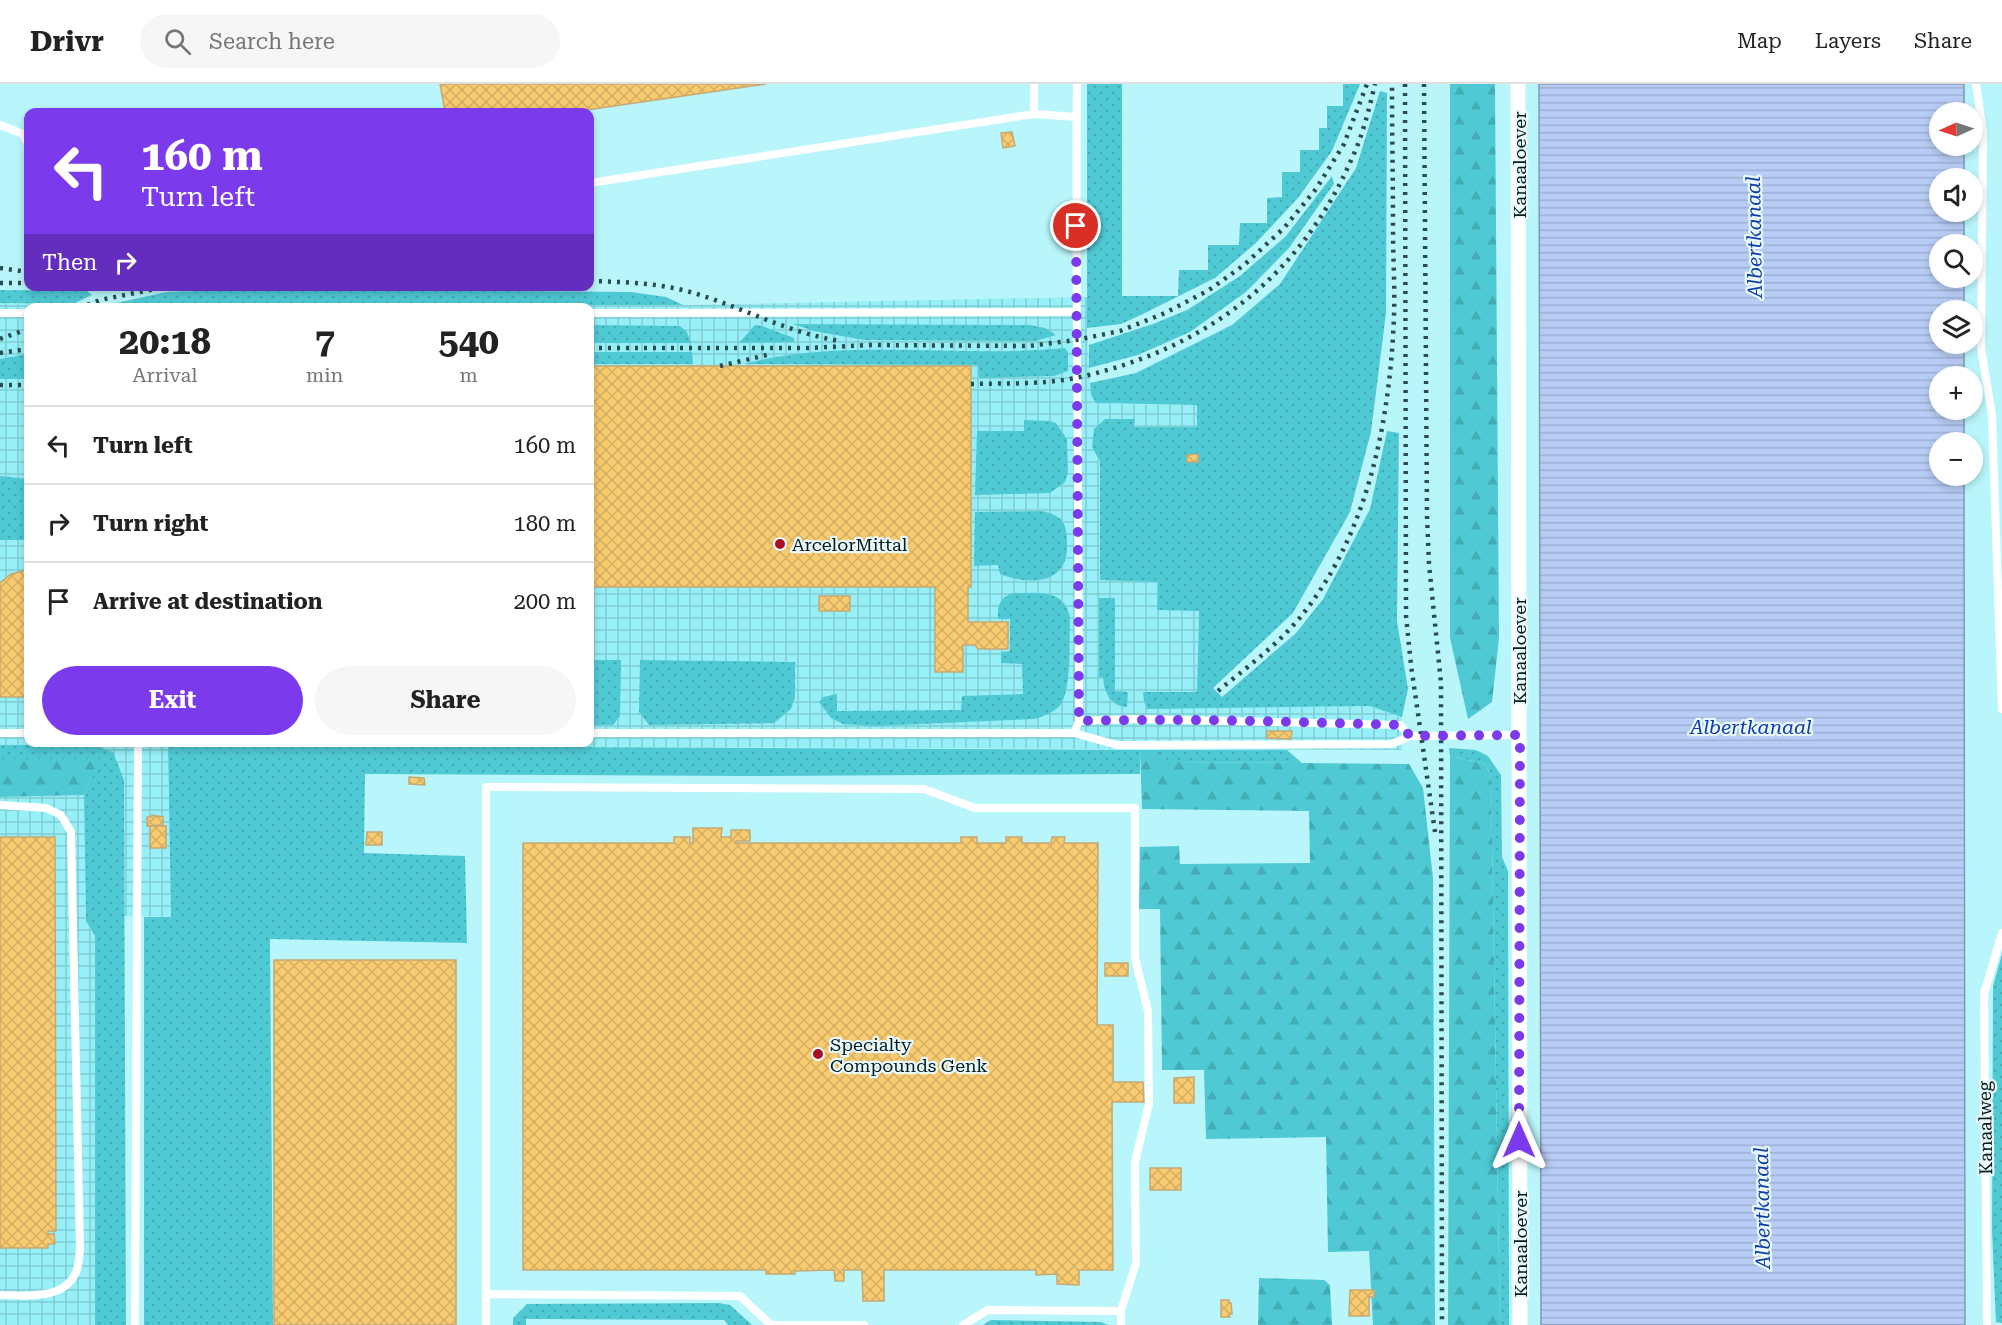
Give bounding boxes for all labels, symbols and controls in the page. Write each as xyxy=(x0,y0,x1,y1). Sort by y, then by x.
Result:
search box xyxy=(140,14,560,68)
text: Drivr xyxy=(30,25,104,58)
icon: search xyxy=(161,25,194,58)
text: Search here xyxy=(209,29,335,54)
text: Map xyxy=(1737,29,1782,53)
text: Layers xyxy=(1815,29,1881,53)
text: Share xyxy=(1914,29,1972,53)
north arrow xyxy=(1929,102,1983,156)
map controls xyxy=(1929,102,1983,486)
street label: Kanaaloever xyxy=(1509,111,1530,219)
text: 160 m xyxy=(141,131,263,180)
icon: left xyxy=(42,132,120,210)
button: sound xyxy=(1929,168,1983,222)
water label: Albertkanaal xyxy=(1741,176,1767,299)
text: Turn left xyxy=(141,181,255,213)
pin xyxy=(1050,200,1101,251)
icon: arrive xyxy=(1059,209,1092,242)
button: search xyxy=(1929,234,1983,288)
icon: right xyxy=(109,246,142,279)
text: Then xyxy=(42,250,97,275)
button: layers xyxy=(1929,300,1983,354)
text: 20:18 xyxy=(119,321,211,363)
text: 7 xyxy=(315,321,335,363)
text: 540 xyxy=(439,321,499,363)
text: Arrival xyxy=(132,363,197,387)
text: min xyxy=(306,363,343,387)
text: m xyxy=(460,363,478,387)
button: + xyxy=(1929,366,1983,420)
icon: left xyxy=(42,429,75,462)
button: − xyxy=(1929,432,1983,486)
text: Turn left xyxy=(93,433,193,458)
text: 160 m xyxy=(513,433,576,458)
icon: right xyxy=(42,507,75,540)
text: Turn right xyxy=(93,511,208,536)
text: 180 m xyxy=(513,511,576,536)
place label: ArcelorMittal xyxy=(792,534,908,555)
marker: ArcelorMittal xyxy=(773,537,787,551)
icon: arrive xyxy=(42,585,75,618)
text: Arrive at destination xyxy=(93,589,322,614)
text: 200 m xyxy=(513,589,576,614)
street label: Kanaaloever xyxy=(1509,597,1530,705)
button: Exit xyxy=(42,666,303,735)
button: Share xyxy=(315,666,576,735)
water label: Albertkanaal xyxy=(1689,715,1812,739)
place label: Specialty Compounds Genk xyxy=(830,1034,988,1076)
marker: Specialty Compounds Genk xyxy=(811,1047,825,1061)
street label: Kanaalweg xyxy=(1974,1080,1996,1175)
position arrow xyxy=(1487,1108,1551,1172)
water label: Albertkanaal xyxy=(1749,1147,1775,1270)
street label: Kanaaloever xyxy=(1510,1190,1531,1298)

